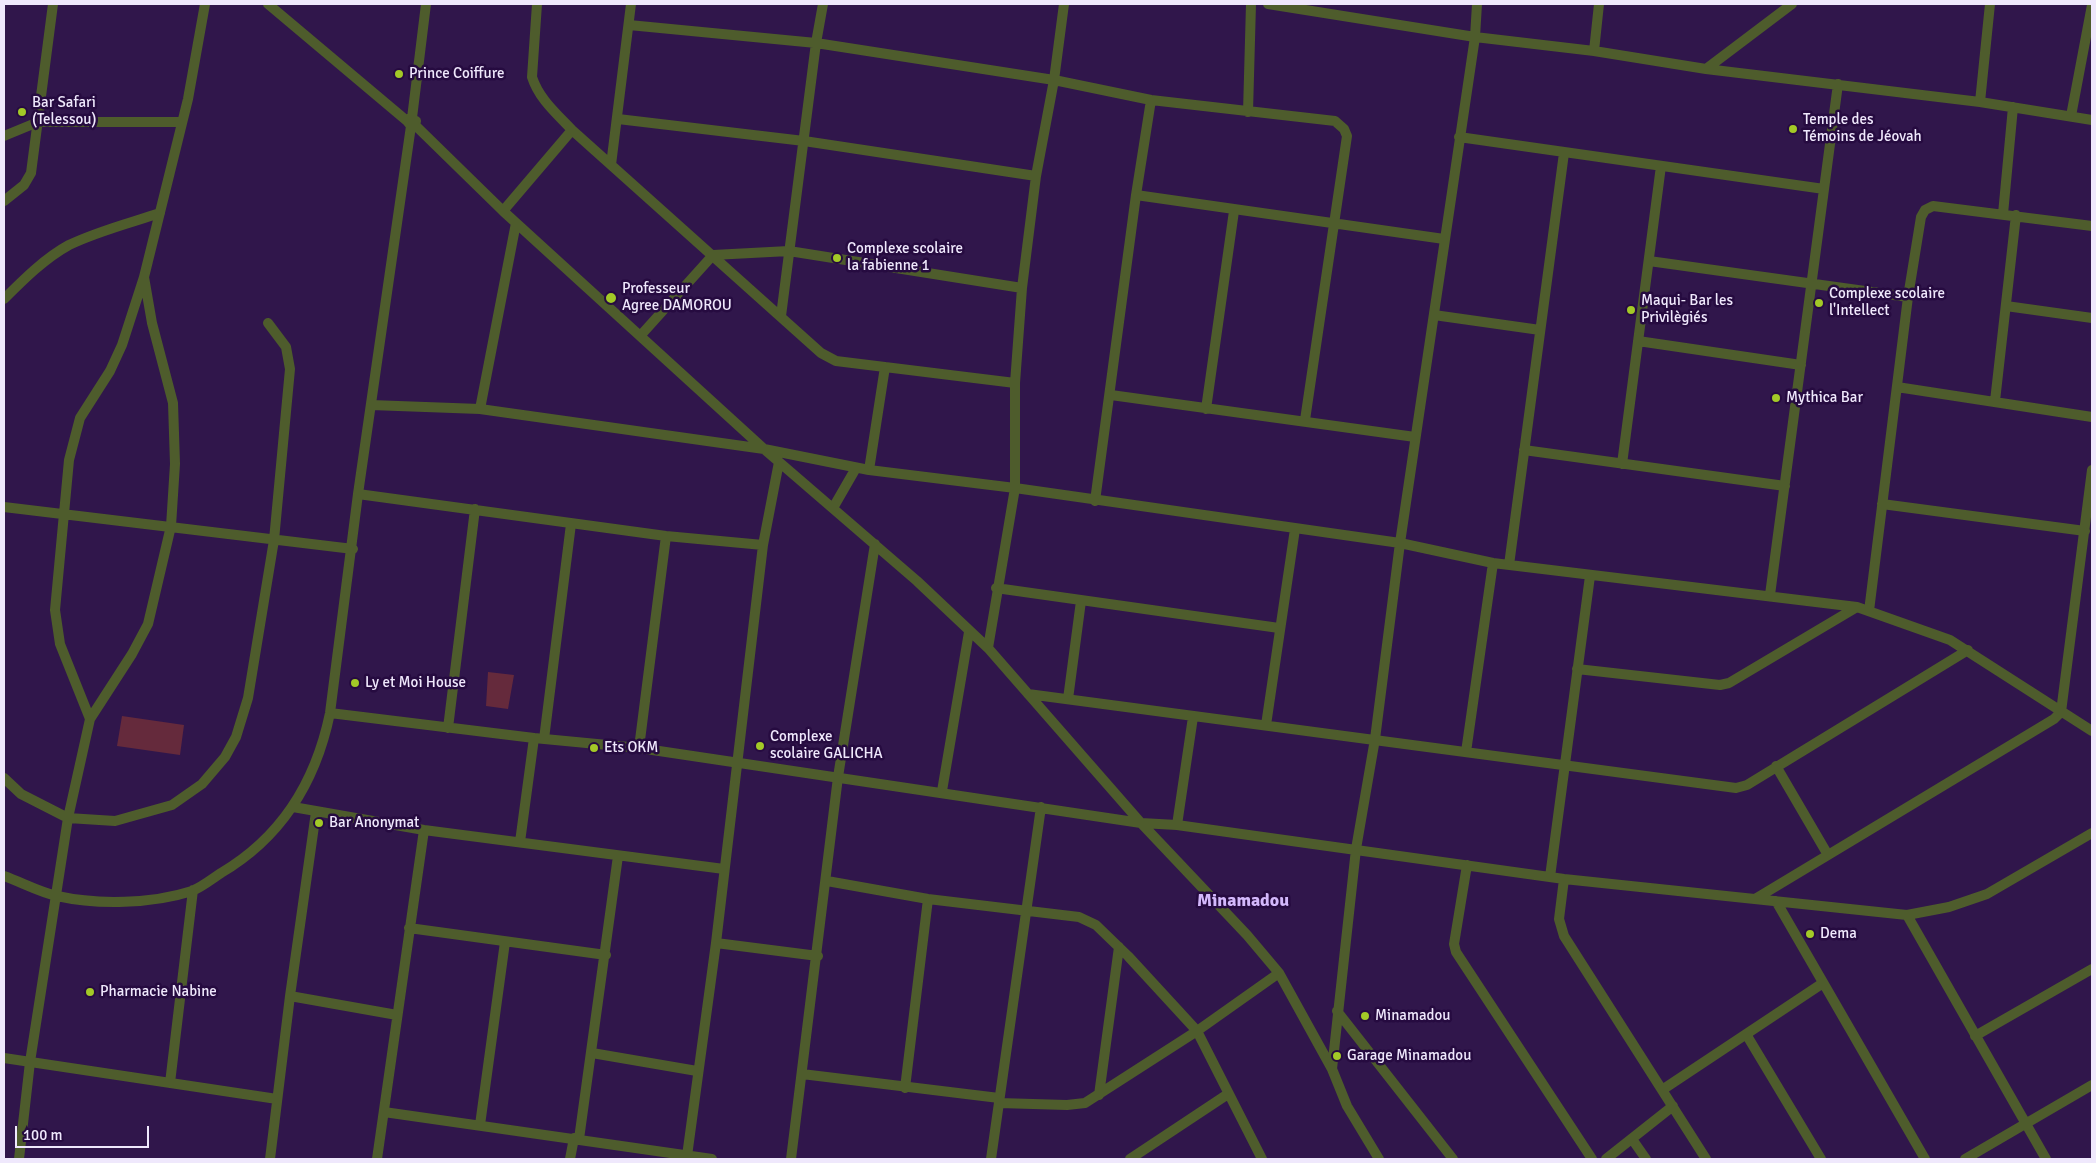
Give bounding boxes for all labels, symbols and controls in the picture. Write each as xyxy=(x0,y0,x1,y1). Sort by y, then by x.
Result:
place label: Prince Coiffure xyxy=(409,65,504,83)
marker: Prince Coiffure xyxy=(393,68,405,80)
place label: Bar Safari (Telessou) xyxy=(32,94,96,129)
marker: Bar Safari (Telessou) xyxy=(16,106,28,118)
place label: Temple des Témoins de Jéovah xyxy=(1803,111,1922,146)
marker: Temple des Témoins de Jéovah xyxy=(1787,123,1799,135)
place label: Complexe scolaire la fabienne 1 xyxy=(847,240,963,275)
marker: Complexe scolaire la fabienne 1 xyxy=(831,252,843,264)
place label: Professeur Agree DAMOROU xyxy=(622,280,732,315)
place label: Complexe scolaire l'Intellect xyxy=(1829,285,1945,320)
marker: Professeur Agree DAMOROU xyxy=(604,291,618,305)
place label: Maqui- Bar les Privilègiés xyxy=(1641,292,1733,327)
marker: Complexe scolaire l'Intellect xyxy=(1813,297,1825,309)
marker: Maqui- Bar les Privilègiés xyxy=(1625,304,1637,316)
place label: Mythica Bar xyxy=(1786,389,1863,407)
marker: Mythica Bar xyxy=(1770,392,1782,404)
place label: Ly et Moi House xyxy=(365,674,466,692)
marker: Ly et Moi House xyxy=(349,677,361,689)
place label: Complexe scolaire GALICHA xyxy=(770,728,883,763)
place label: Ets OKM xyxy=(604,739,658,757)
marker: Complexe scolaire GALICHA xyxy=(754,740,766,752)
marker: Ets OKM xyxy=(588,742,600,754)
place label: Bar Anonymat xyxy=(329,814,419,832)
marker: Bar Anonymat xyxy=(313,817,325,829)
district label: Minamadou xyxy=(1197,890,1289,912)
place label: Dema xyxy=(1820,925,1857,943)
marker: Dema xyxy=(1804,928,1816,940)
place label: Pharmacie Nabine xyxy=(100,983,217,1001)
marker: Pharmacie Nabine xyxy=(84,986,96,998)
place label: Minamadou xyxy=(1375,1007,1450,1025)
marker: Minamadou xyxy=(1359,1010,1371,1022)
place label: Garage Minamadou xyxy=(1347,1047,1471,1065)
marker: Garage Minamadou xyxy=(1331,1050,1343,1062)
scale bar xyxy=(18,1116,151,1148)
text: 100 m xyxy=(23,1126,63,1144)

